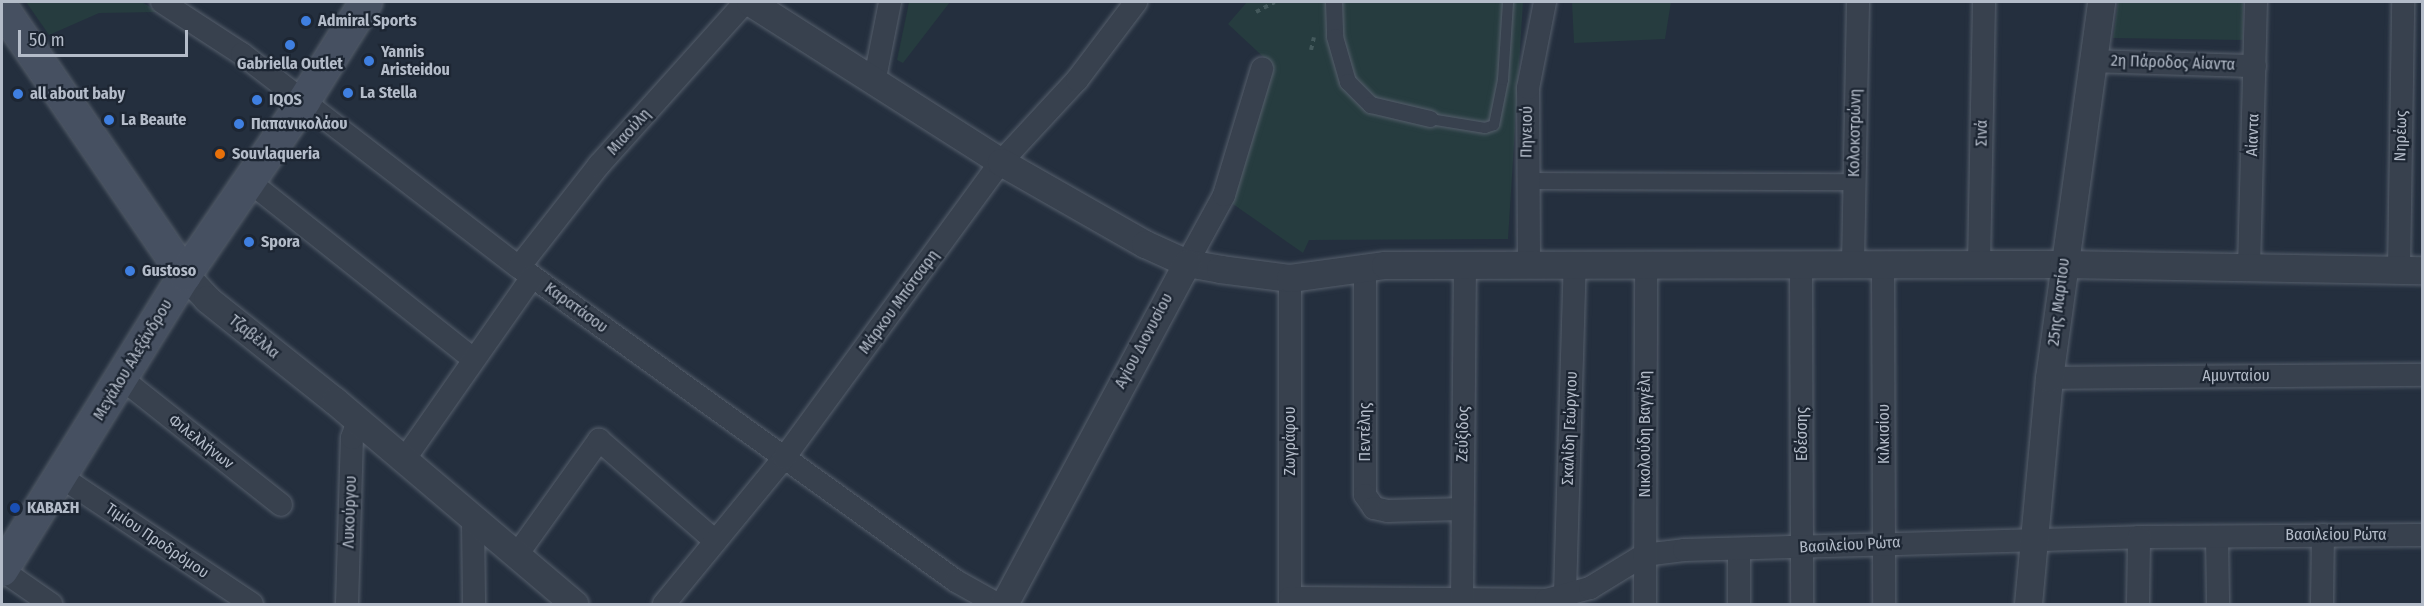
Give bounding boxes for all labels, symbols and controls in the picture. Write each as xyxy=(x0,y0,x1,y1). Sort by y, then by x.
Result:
place label: Admiral Sports xyxy=(318,11,417,31)
marker: Admiral Sports xyxy=(299,14,313,28)
scale bar xyxy=(21,18,190,56)
text: 50 m xyxy=(29,29,65,51)
marker: Gabriella Outlet xyxy=(283,38,297,52)
place label: Yannis Aristeidou xyxy=(381,42,450,80)
street label: 2η Πάροδος Αίαντα xyxy=(2110,51,2236,75)
place label: Gabriella Outlet xyxy=(237,54,343,74)
marker: Yannis Aristeidou xyxy=(362,54,376,68)
place label: La Stella xyxy=(360,83,417,103)
place label: all about baby xyxy=(30,84,125,104)
marker: La Stella xyxy=(341,86,355,100)
marker: all about baby xyxy=(11,87,25,101)
street label: Κολοκοτρώνη xyxy=(1845,89,1865,177)
place label: IQOS xyxy=(269,90,302,110)
marker: IQOS xyxy=(250,93,264,107)
street label: Μιαούλη xyxy=(603,105,655,159)
street label: Πηνειού xyxy=(1517,106,1537,158)
place label: La Beaute xyxy=(121,110,186,130)
street label: Νηρέως xyxy=(2391,110,2411,162)
marker: La Beaute xyxy=(102,113,116,127)
street label: Αίαντα xyxy=(2243,113,2263,157)
place label: Παπανικολάου xyxy=(251,114,347,134)
marker: Παπανικολάου xyxy=(232,117,246,131)
street label: Σινά xyxy=(1972,120,1992,146)
place label: Souvlaqueria xyxy=(232,144,320,164)
marker: Souvlaqueria xyxy=(213,147,227,161)
place label: Spora xyxy=(261,232,300,252)
marker: Spora xyxy=(242,235,256,249)
street label: Μάρκου Μπότσαρη xyxy=(855,246,943,358)
street label: 25ης Μαρτίου xyxy=(2044,257,2074,347)
place label: Gustoso xyxy=(142,261,196,281)
marker: Gustoso xyxy=(123,264,137,278)
street label: Καρατάσου xyxy=(541,279,611,337)
street label: Αγίου Διονυσίου xyxy=(1111,290,1177,392)
street label: Μεγάλου Αλεξάνδρου xyxy=(89,296,177,424)
street label: Τζαβέλλα xyxy=(225,311,283,363)
street label: Αμυνταίου xyxy=(2202,366,2270,386)
street label: Νικολούδη Βαγγέλη xyxy=(1635,370,1655,498)
street label: Σκαλίδη Γεώργιου xyxy=(1558,371,1582,485)
street label: Πεντέλης xyxy=(1355,403,1375,461)
street label: Κιλκισίου xyxy=(1874,404,1894,464)
street label: Ζωγράφου xyxy=(1280,406,1300,476)
street label: Ζεύξιδος xyxy=(1453,406,1473,462)
street label: Εδέσσης xyxy=(1792,407,1812,461)
street label: Φιλελλήνων xyxy=(165,411,237,473)
street label: Λυκούργου xyxy=(339,475,361,549)
place label: ΚΑΒΑΣΗ xyxy=(27,498,79,518)
street label: Τιμίου Προδρόμου xyxy=(102,499,212,583)
marker: ΚΑΒΑΣΗ xyxy=(8,501,22,515)
street label: Βασιλείου Ρώτα xyxy=(2285,525,2387,545)
street label: Βασιλείου Ρώτα xyxy=(1799,533,1901,557)

